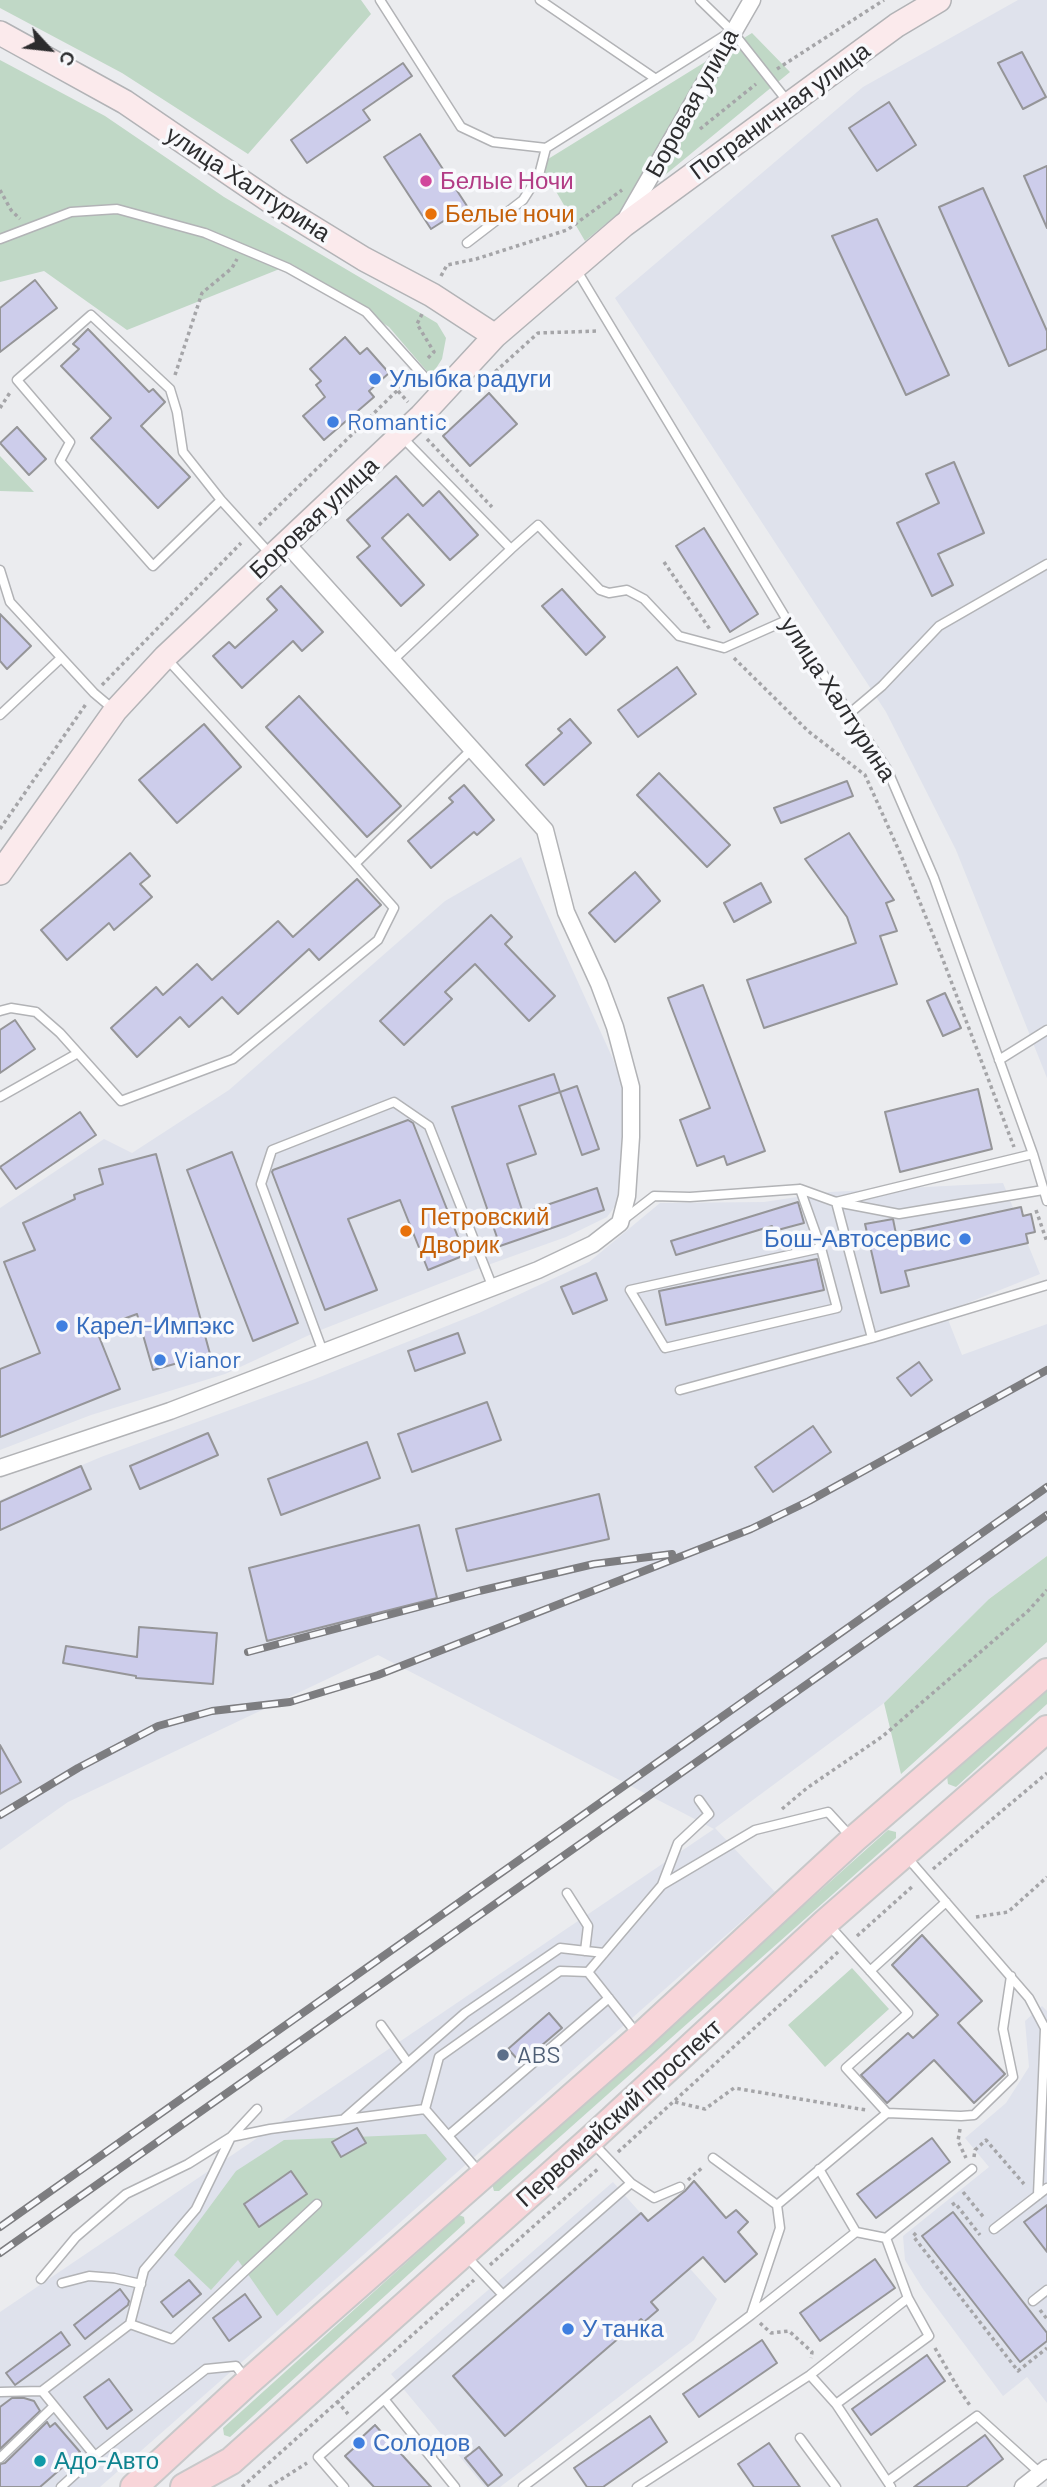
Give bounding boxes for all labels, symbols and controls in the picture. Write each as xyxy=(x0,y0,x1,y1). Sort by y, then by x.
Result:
north arrow xyxy=(14,14,84,84)
street label: Боровая улица xyxy=(639,24,745,182)
street label: Пограничная улица xyxy=(684,36,876,186)
text: С xyxy=(55,47,82,70)
street label: улица Халтурина xyxy=(160,120,336,248)
place label: Белые Ночи xyxy=(440,167,574,195)
marker: Белые Ночи xyxy=(418,173,434,189)
place label: Белые ночи xyxy=(445,200,575,228)
marker: Белые ночи xyxy=(423,206,439,222)
place label: Улыбка радуги xyxy=(389,365,552,393)
marker: Улыбка радуги xyxy=(367,371,383,387)
place label: Romantic xyxy=(347,408,447,436)
marker: Romantic xyxy=(325,414,341,430)
street label: Боровая улица xyxy=(244,451,384,585)
street label: улица Халтурина xyxy=(774,611,902,787)
place label: Петровский Дворик xyxy=(420,1203,549,1259)
marker: Петровский Дворик xyxy=(398,1223,414,1239)
place label: Бош-Автосервис xyxy=(764,1225,951,1253)
marker: Бош-Автосервис xyxy=(957,1231,973,1247)
place label: Карел-Импэкс xyxy=(76,1312,234,1340)
marker: Карел-Импэкс xyxy=(54,1318,70,1334)
place label: Vianor xyxy=(174,1346,241,1374)
marker: Vianor xyxy=(152,1352,168,1368)
street label: Первомайский проспект xyxy=(510,2013,728,2213)
place label: ABS xyxy=(517,2041,561,2069)
marker: ABS xyxy=(495,2047,511,2063)
place label: У танка xyxy=(582,2315,664,2343)
marker: У танка xyxy=(560,2321,576,2337)
place label: Солодов xyxy=(373,2429,470,2457)
marker: Солодов xyxy=(351,2435,367,2451)
place label: Адо-Авто xyxy=(54,2447,159,2475)
marker: Адо-Авто xyxy=(32,2453,48,2469)

